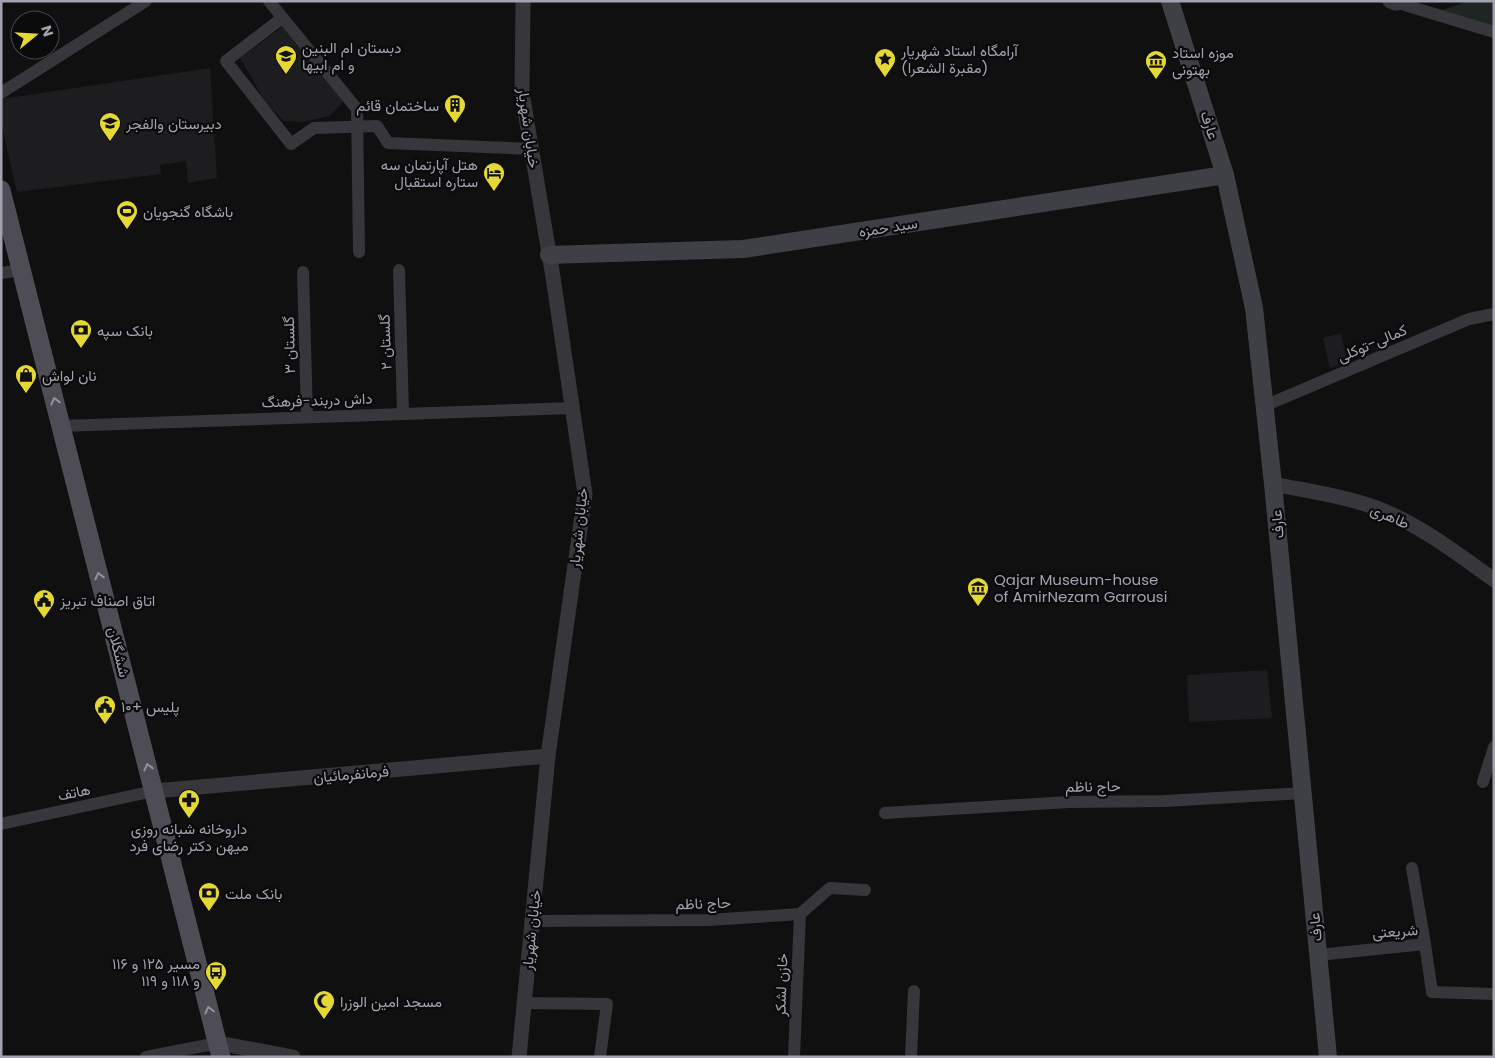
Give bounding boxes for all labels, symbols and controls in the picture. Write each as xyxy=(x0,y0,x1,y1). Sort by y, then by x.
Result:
north arrow xyxy=(10,10,60,60)
text: N xyxy=(36,23,59,39)
place label: دبستان ام البنین و ام ابیها xyxy=(302,37,401,75)
place label: آرامگاه استاد شهریار (مقبرة الشعرا) xyxy=(900,40,1019,78)
place label: موزه استاد بهتونی xyxy=(1172,42,1234,80)
school or university icon: دبستان ام البنین و ام ابیها xyxy=(274,44,298,75)
place icon: آرامگاه استاد شهریار (مقبرة الشعرا) xyxy=(873,47,897,78)
museum icon: موزه استاد بهتونی xyxy=(1144,49,1168,80)
street label: خیابان شهریار xyxy=(513,86,545,169)
building icon: ساختمان قائم xyxy=(443,93,467,124)
place label: ساختمان قائم xyxy=(356,95,439,116)
street label: عارف xyxy=(1196,108,1224,142)
school or university icon: دبیرستان والفجر xyxy=(98,111,122,142)
place label: دبیرستان والفجر xyxy=(125,113,222,134)
place label: هتل آپارتمان سه ستاره استقبال xyxy=(381,154,478,192)
hotel icon: هتل آپارتمان سه ستاره استقبال xyxy=(482,161,506,192)
sports icon: باشگاه گنجویان xyxy=(115,199,139,230)
place label: باشگاه گنجویان xyxy=(143,201,233,222)
street label: سید حمزه xyxy=(857,212,919,242)
street label: گلستان ۲ xyxy=(374,313,396,370)
street label: گلستان ۳ xyxy=(278,316,300,374)
bank icon: بانک سپه xyxy=(69,318,93,349)
street label: کمالی-توکلی xyxy=(1334,319,1410,367)
place label: بانک سپه xyxy=(97,320,153,341)
shop icon: نان لواش xyxy=(14,363,38,394)
place label: نان لواش xyxy=(42,365,97,386)
street label: داش دربند-فرهنگ xyxy=(261,388,373,412)
one-way arrow xyxy=(50,397,61,406)
street label: خیابان شهریار xyxy=(563,487,593,570)
street label: طاهری xyxy=(1367,498,1413,534)
street label: عارف xyxy=(1265,509,1289,539)
place label: Qajar Museum-house of AmirNezam Garrousi xyxy=(994,569,1167,607)
one-way arrow xyxy=(94,571,105,580)
museum icon: Qajar Museum-house of AmirNezam Garrousi xyxy=(966,576,990,607)
public building icon: اتاق اصناف تبریز xyxy=(32,588,56,619)
place label: اتاق اصناف تبریز xyxy=(59,590,155,611)
street label: ششگلان xyxy=(103,625,135,680)
public building icon: پلیس +۱۰ xyxy=(93,694,117,725)
place label: پلیس +۱۰ xyxy=(121,696,179,717)
street label: فرمانفرمائیان xyxy=(312,760,390,788)
one-way arrow xyxy=(143,764,153,772)
street label: حاج ناظم xyxy=(1065,775,1121,798)
street label: هاتف xyxy=(56,778,92,806)
pharmacy icon: داروخانه شبانه روزی میهن دکتر رضای فرد xyxy=(177,788,201,819)
place label: داروخانه شبانه روزی میهن دکتر رضای فرد xyxy=(129,818,249,856)
bank icon: بانک ملت xyxy=(197,881,221,912)
place label: بانک ملت xyxy=(225,883,282,904)
street label: خیابان شهریار xyxy=(516,889,546,972)
street label: حاج ناظم xyxy=(675,892,731,915)
street label: عارف xyxy=(1303,912,1327,942)
street label: شریعتی xyxy=(1371,919,1419,943)
place label: مسیر ۱۲۵ و ۱۱۶ و ۱۱۸ و ۱۱۹ xyxy=(112,953,200,991)
street label: خازن لشکر xyxy=(769,953,793,1018)
bus stop icon: مسیر ۱۲۵ و ۱۱۶ و ۱۱۸ و ۱۱۹ xyxy=(204,960,228,991)
mosque icon: مسجد امین الوزرا xyxy=(312,989,336,1020)
place label: مسجد امین الوزرا xyxy=(340,991,442,1012)
one-way arrow xyxy=(204,1005,215,1014)

